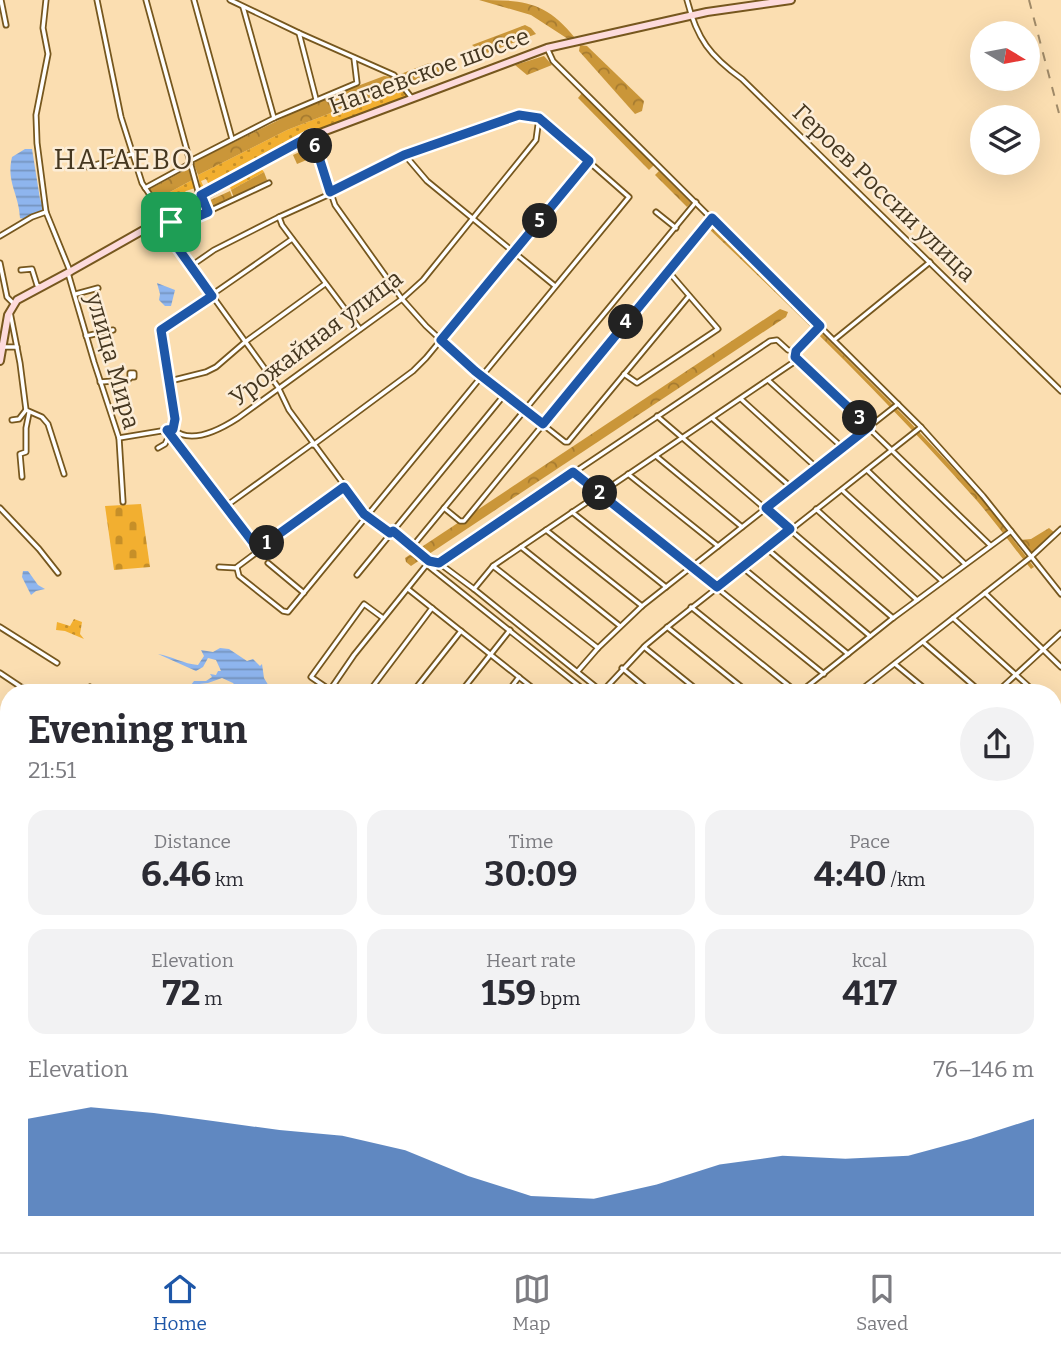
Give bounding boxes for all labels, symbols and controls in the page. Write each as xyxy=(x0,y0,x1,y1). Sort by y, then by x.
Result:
north arrow xyxy=(970,21,1040,91)
map controls xyxy=(970,21,1040,175)
street label: Нагаевское шоссе xyxy=(325,22,533,120)
street label: Героев России улица xyxy=(787,98,981,288)
button: layers xyxy=(970,105,1040,175)
pin: 6 xyxy=(298,128,332,164)
text: 6 xyxy=(309,134,320,157)
district label: НАГАЕВО xyxy=(54,143,194,176)
pin xyxy=(141,192,201,252)
icon: arrive xyxy=(152,203,190,241)
pin: 5 xyxy=(522,204,558,238)
text: 5 xyxy=(534,209,545,232)
street label: Урожайная улица xyxy=(224,264,408,412)
street label: улица Мира xyxy=(80,289,146,432)
pin: 4 xyxy=(608,304,644,340)
text: 4 xyxy=(620,310,631,333)
pin: 3 xyxy=(842,400,878,436)
text: 3 xyxy=(854,406,865,429)
pin: 2 xyxy=(582,476,618,510)
text: 2 xyxy=(594,481,605,504)
pin: 1 xyxy=(250,526,284,560)
text: 1 xyxy=(262,531,271,554)
text: Evening run xyxy=(28,707,247,753)
button: share xyxy=(960,707,1034,781)
text: 21:51 xyxy=(28,756,76,784)
text: Distance xyxy=(154,830,231,853)
text: Time xyxy=(509,830,553,853)
text: Pace xyxy=(849,830,890,853)
text: 6.46 xyxy=(141,853,211,895)
text: 30:09 xyxy=(484,853,578,895)
text: 4:40 xyxy=(814,853,887,895)
text: km xyxy=(211,868,244,891)
text: /km xyxy=(887,868,925,891)
text: Elevation xyxy=(151,949,234,972)
text: Heart rate xyxy=(486,949,576,972)
text: kcal xyxy=(852,949,887,972)
text: 72 xyxy=(162,972,201,1014)
text: 159 xyxy=(482,972,536,1014)
text: 417 xyxy=(842,972,897,1014)
text: m xyxy=(201,987,223,1010)
text: bpm xyxy=(536,987,580,1010)
text: Elevation xyxy=(28,1055,128,1083)
text: 76–146 m xyxy=(933,1055,1034,1083)
tab: Home xyxy=(153,1270,207,1335)
tab: Map xyxy=(512,1270,551,1335)
tab: Saved xyxy=(856,1270,908,1335)

